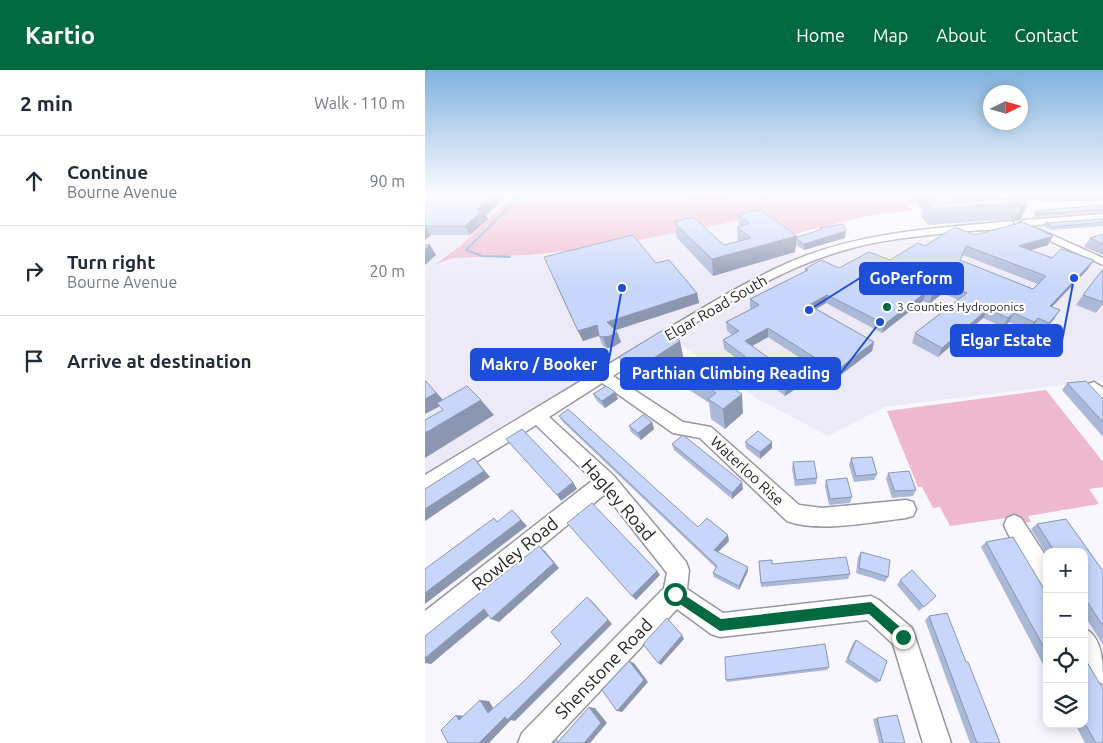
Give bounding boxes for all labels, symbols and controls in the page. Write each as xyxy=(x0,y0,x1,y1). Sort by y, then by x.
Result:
text: Kartio xyxy=(25,22,95,49)
text: Home xyxy=(796,25,845,45)
text: Map xyxy=(873,25,908,45)
text: About xyxy=(936,25,986,45)
text: Contact xyxy=(1014,25,1078,45)
north arrow xyxy=(983,85,1028,130)
text: 2 min xyxy=(20,91,73,115)
text: Walk · 110 m xyxy=(314,94,405,112)
text: Continue xyxy=(67,161,148,183)
icon: ahead xyxy=(20,167,48,195)
text: 90 m xyxy=(369,172,405,190)
text: Bourne Avenue xyxy=(67,183,177,201)
text: Turn right xyxy=(67,251,155,273)
icon: right xyxy=(20,257,48,285)
text: 20 m xyxy=(369,262,405,280)
callout: GoPerform xyxy=(860,263,963,294)
text: GoPerform xyxy=(870,269,952,287)
street label: Elgar Road South xyxy=(661,271,770,344)
text: Bourne Avenue xyxy=(67,273,177,291)
place label: 3 Counties Hydroponics xyxy=(897,300,1024,313)
marker: 3 Counties Hydroponics xyxy=(881,301,893,313)
callout: Elgar Estate xyxy=(951,325,1062,356)
text: Elgar Estate xyxy=(960,331,1052,349)
icon: arrive xyxy=(20,347,48,375)
callout: Makro / Booker xyxy=(471,349,608,380)
text: Arrive at destination xyxy=(67,350,252,372)
text: Makro / Booker xyxy=(481,355,598,373)
callout: Parthian Climbing Reading xyxy=(621,358,840,389)
text: Parthian Climbing Reading xyxy=(632,364,830,382)
street label: Waterloo Rise xyxy=(707,432,787,509)
street label: Hagley Road xyxy=(578,455,659,544)
street label: Rowley Road xyxy=(467,513,561,594)
map controls xyxy=(1043,548,1088,728)
button: + xyxy=(1043,548,1088,593)
route start xyxy=(664,583,687,606)
button: − xyxy=(1043,593,1088,638)
street label: Shenstone Road xyxy=(551,614,656,722)
route end xyxy=(892,626,915,649)
button: locate xyxy=(1043,638,1088,683)
button: layers xyxy=(1043,683,1088,728)

